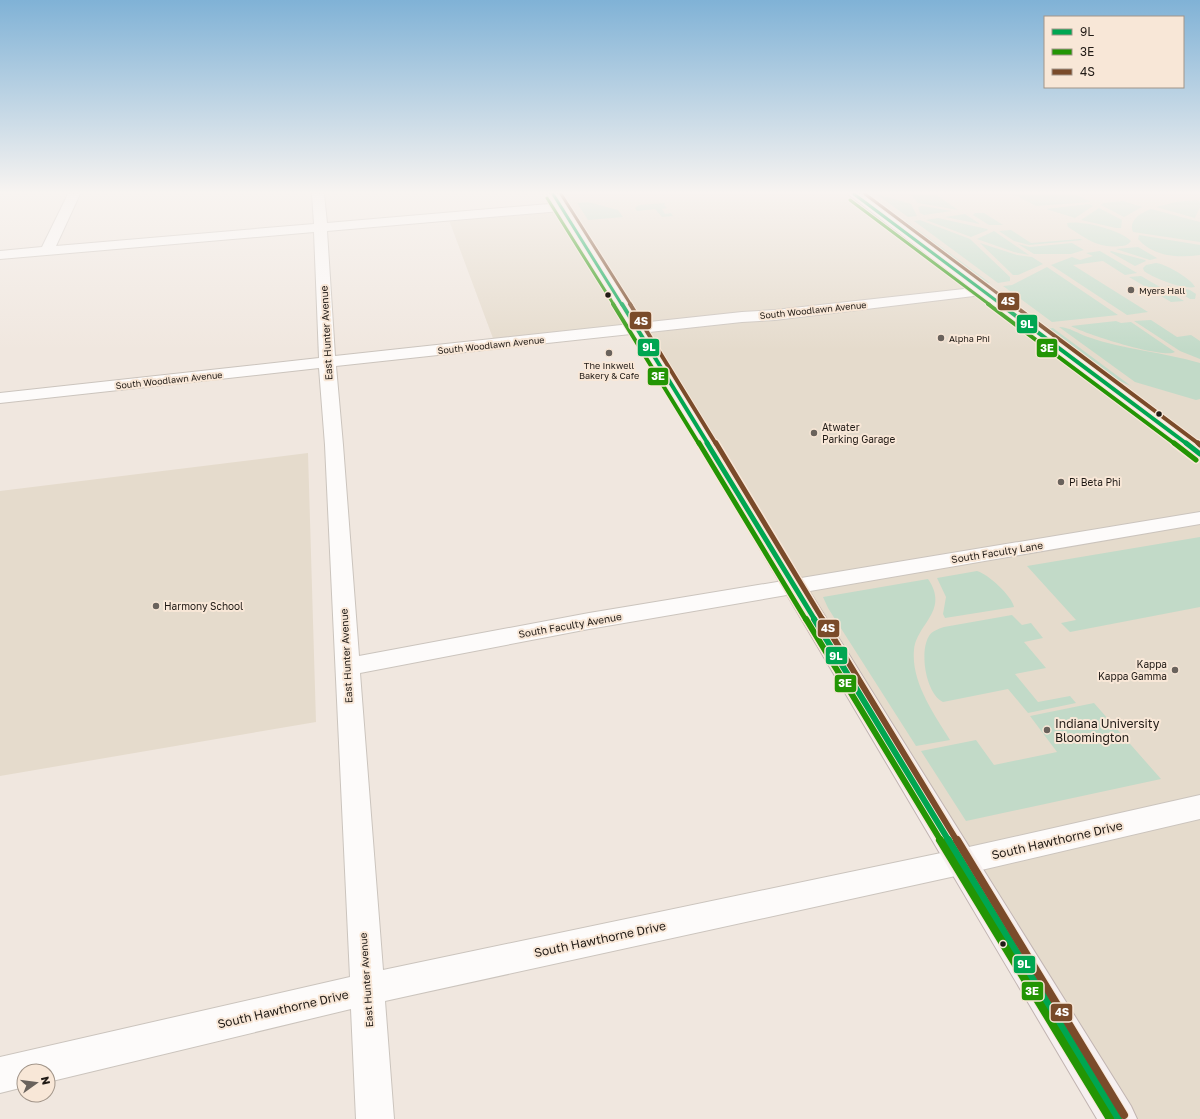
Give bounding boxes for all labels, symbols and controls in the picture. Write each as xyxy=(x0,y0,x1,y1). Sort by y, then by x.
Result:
legend xyxy=(1044,16,1184,88)
text: 9L xyxy=(1080,24,1094,39)
text: 3E xyxy=(1080,44,1094,59)
text: 4S xyxy=(1080,64,1095,79)
street label: East Hunter Avenue xyxy=(318,285,334,381)
marker: Myers Hall xyxy=(1126,285,1136,295)
place label: Myers Hall xyxy=(1139,285,1185,296)
unlabelled marker xyxy=(603,290,613,300)
line badge: 4S xyxy=(997,292,1020,311)
text: 4S xyxy=(1001,294,1015,307)
street label: South Woodlawn Avenue xyxy=(759,299,867,321)
line badge: 4S xyxy=(629,311,652,330)
text: 4S xyxy=(634,314,648,327)
line badge: 9L xyxy=(1016,314,1038,334)
text: 9L xyxy=(1020,317,1034,330)
marker: Alpha Phi xyxy=(936,333,946,343)
place label: Alpha Phi xyxy=(949,333,990,344)
street label: South Woodlawn Avenue xyxy=(437,334,545,356)
line badge: 9L xyxy=(637,338,660,357)
line badge: 3E xyxy=(1036,338,1058,358)
text: 9L xyxy=(642,340,656,353)
text: 3E xyxy=(1040,341,1054,354)
marker: The Inkwell Bakery & Cafe xyxy=(604,348,614,358)
place label: The Inkwell Bakery & Cafe xyxy=(579,360,639,381)
line badge: 3E xyxy=(647,367,669,386)
street label: South Woodlawn Avenue xyxy=(115,369,223,391)
text: 3E xyxy=(651,369,665,382)
unlabelled marker xyxy=(1154,409,1164,419)
place label: Atwater Parking Garage xyxy=(822,421,895,445)
marker: Atwater Parking Garage xyxy=(809,428,819,438)
place label: Pi Beta Phi xyxy=(1069,476,1121,488)
marker: Pi Beta Phi xyxy=(1056,477,1066,487)
street label: South Faculty Lane xyxy=(950,539,1044,565)
place label: Harmony School xyxy=(164,600,243,612)
marker: Harmony School xyxy=(151,601,161,611)
street label: East Hunter Avenue xyxy=(338,608,354,704)
street label: South Faculty Avenue xyxy=(517,610,623,640)
line badge: 4S xyxy=(817,619,840,638)
text: 4S xyxy=(821,621,835,634)
line badge: 9L xyxy=(825,646,848,665)
text: 9L xyxy=(829,649,843,662)
place label: Kappa Kappa Gamma xyxy=(1098,658,1167,682)
marker: Kappa Kappa Gamma xyxy=(1170,665,1180,675)
line badge: 3E xyxy=(834,674,857,693)
text: 3E xyxy=(838,676,852,689)
place label: Indiana University Bloomington xyxy=(1055,716,1160,745)
marker: Indiana University Bloomington xyxy=(1042,725,1052,735)
street label: South Hawthorne Drive xyxy=(990,818,1124,862)
street label: South Hawthorne Drive xyxy=(533,918,667,960)
street label: East Hunter Avenue xyxy=(357,932,375,1028)
unlabelled marker xyxy=(998,939,1008,949)
line badge: 9L xyxy=(1013,955,1036,974)
text: 9L xyxy=(1017,957,1031,970)
line badge: 3E xyxy=(1021,981,1044,1001)
text: 3E xyxy=(1025,984,1039,997)
street label: South Hawthorne Drive xyxy=(216,987,350,1031)
line badge: 4S xyxy=(1050,1003,1073,1022)
text: 4S xyxy=(1055,1005,1069,1018)
north arrow xyxy=(16,1063,56,1103)
text: N xyxy=(39,1075,54,1086)

